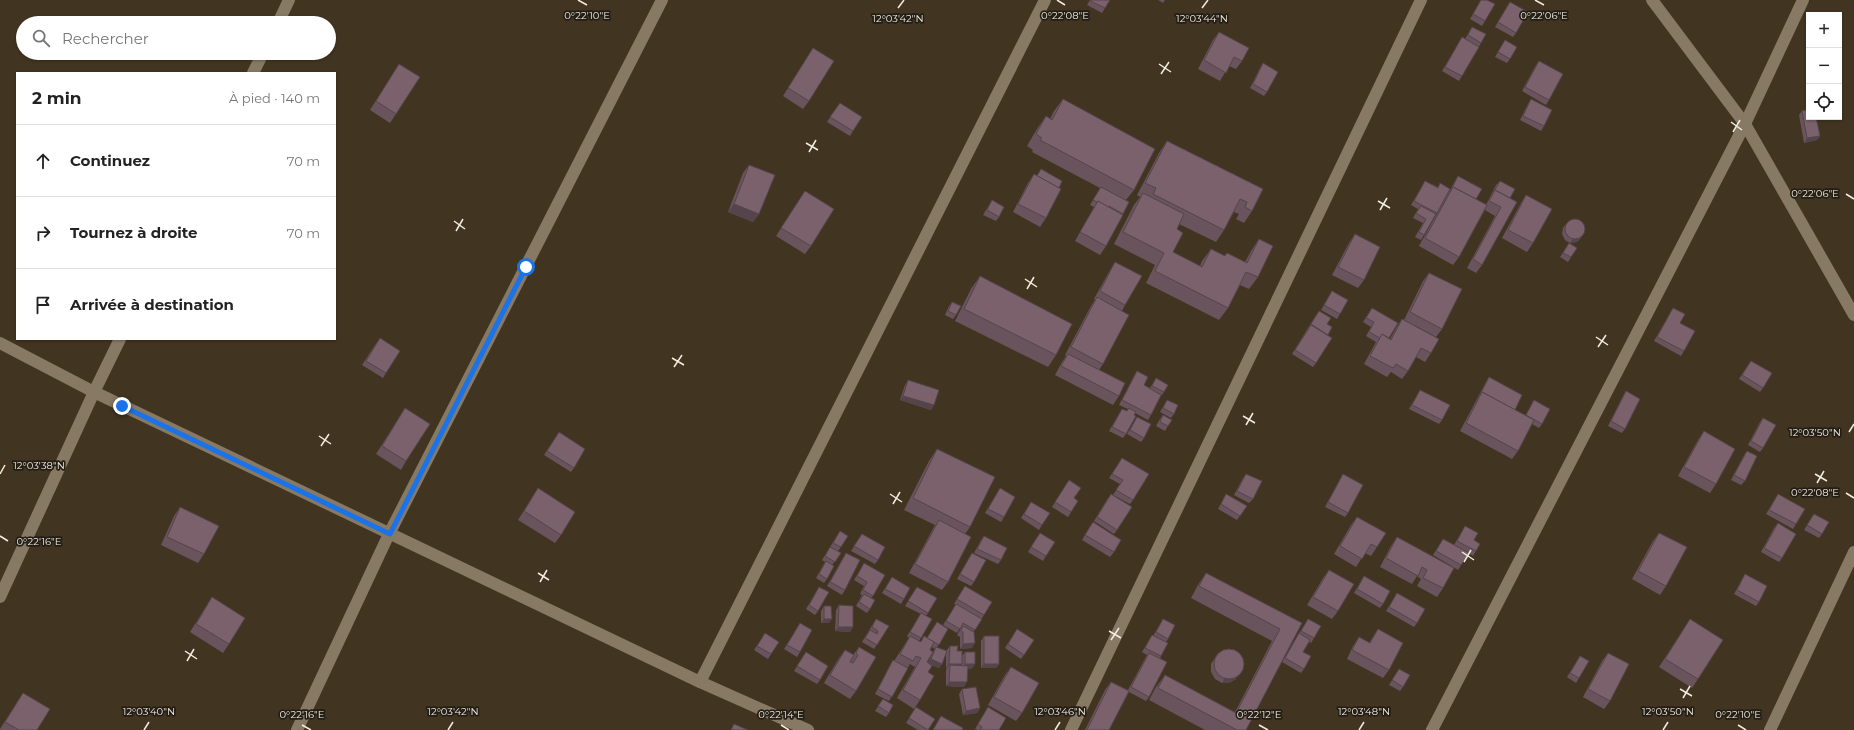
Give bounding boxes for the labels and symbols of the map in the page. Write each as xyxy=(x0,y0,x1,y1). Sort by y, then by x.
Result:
text: 0°22'10"E xyxy=(564,9,610,22)
text: 0°22'08"E xyxy=(1041,9,1089,22)
text: 0°22'06"E xyxy=(1520,9,1568,22)
text: 12°03'42"N xyxy=(872,12,924,25)
text: 12°03'44"N xyxy=(1176,12,1228,25)
text: 0°22'06"E xyxy=(1791,187,1839,200)
route start xyxy=(517,258,535,276)
route end xyxy=(113,397,131,415)
text: 12°03'50"N xyxy=(1789,426,1841,439)
text: 12°03'38"N xyxy=(13,459,65,472)
text: 0°22'08"E xyxy=(1791,486,1839,499)
text: 0°22'16"E xyxy=(16,535,62,548)
text: 12°03'40"N xyxy=(123,705,175,718)
text: 12°03'42"N xyxy=(427,705,479,718)
text: 12°03'46"N xyxy=(1034,705,1086,718)
text: 12°03'48"N xyxy=(1338,705,1390,718)
text: 12°03'50"N xyxy=(1642,705,1694,718)
text: 0°22'16"E xyxy=(279,708,325,721)
text: 0°22'14"E xyxy=(758,708,804,721)
text: 0°22'12"E xyxy=(1237,708,1282,721)
text: 0°22'10"E xyxy=(1715,708,1761,721)

